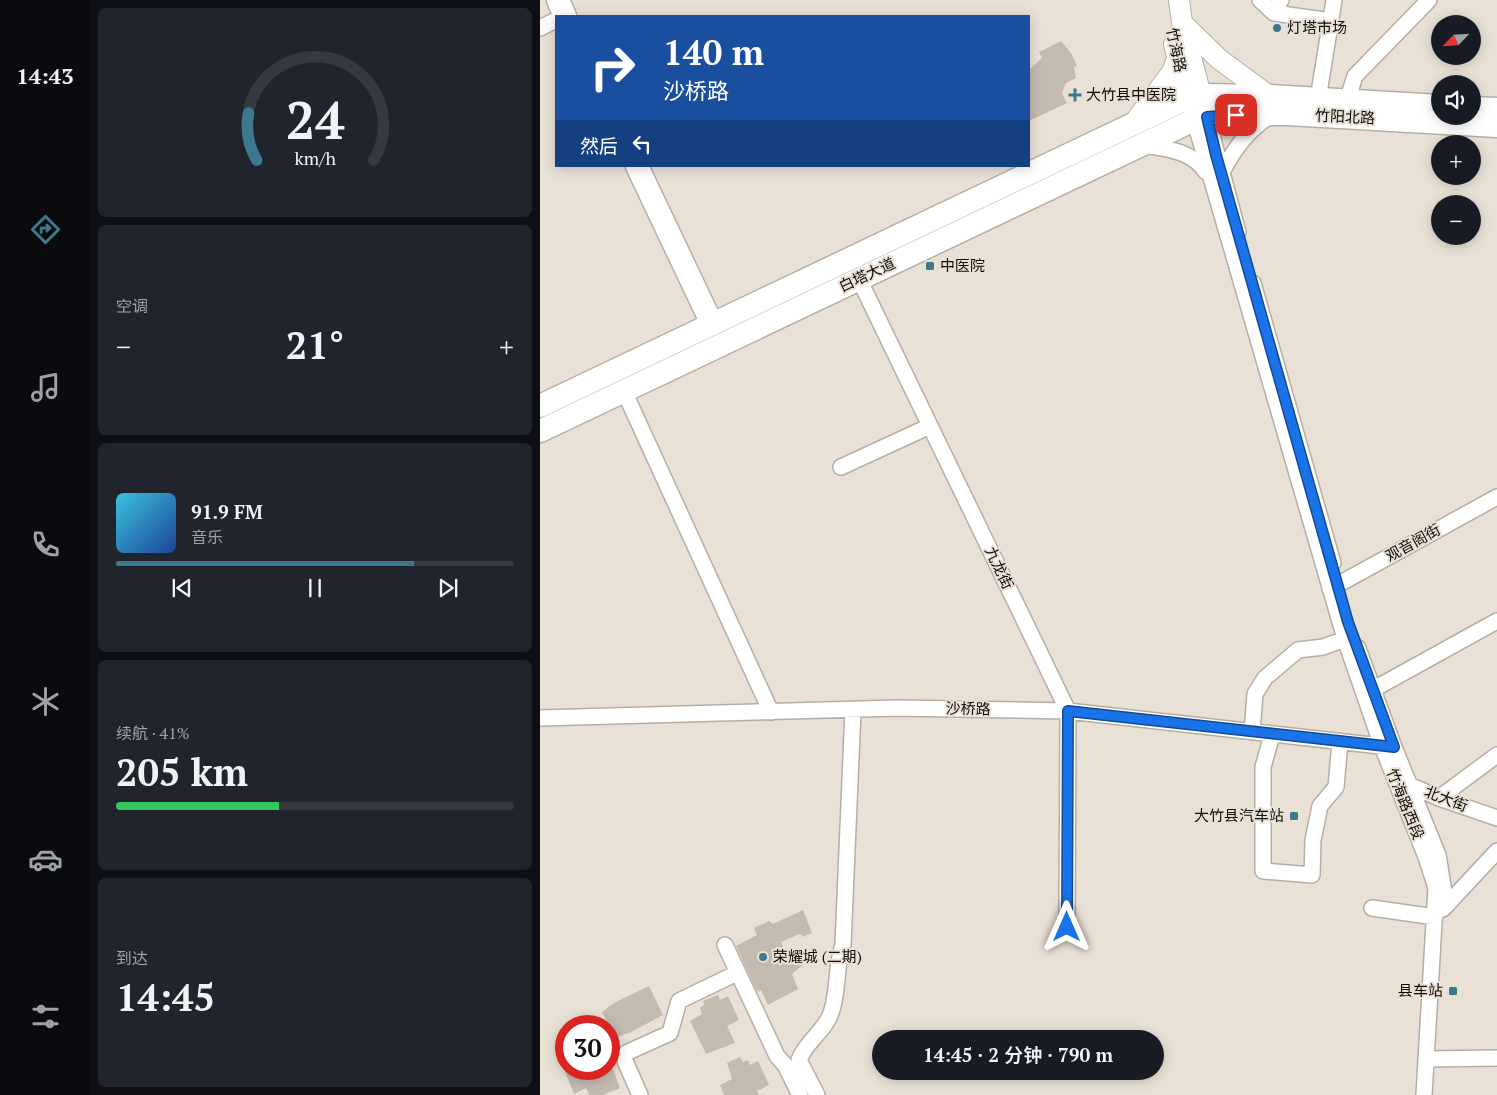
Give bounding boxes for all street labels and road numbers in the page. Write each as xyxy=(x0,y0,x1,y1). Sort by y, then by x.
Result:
street label: 竹海路 xyxy=(1163,26,1191,74)
street label: 竹阳北路 xyxy=(1315,104,1376,128)
street label: 白塔大道 xyxy=(835,252,898,296)
street label: 观音阁街 xyxy=(1381,519,1444,565)
street label: 九龙街 xyxy=(981,543,1019,592)
street label: 沙桥路 xyxy=(945,698,991,718)
street label: 竹海路西段 xyxy=(1383,765,1429,842)
street label: 北大街 xyxy=(1422,781,1471,815)

